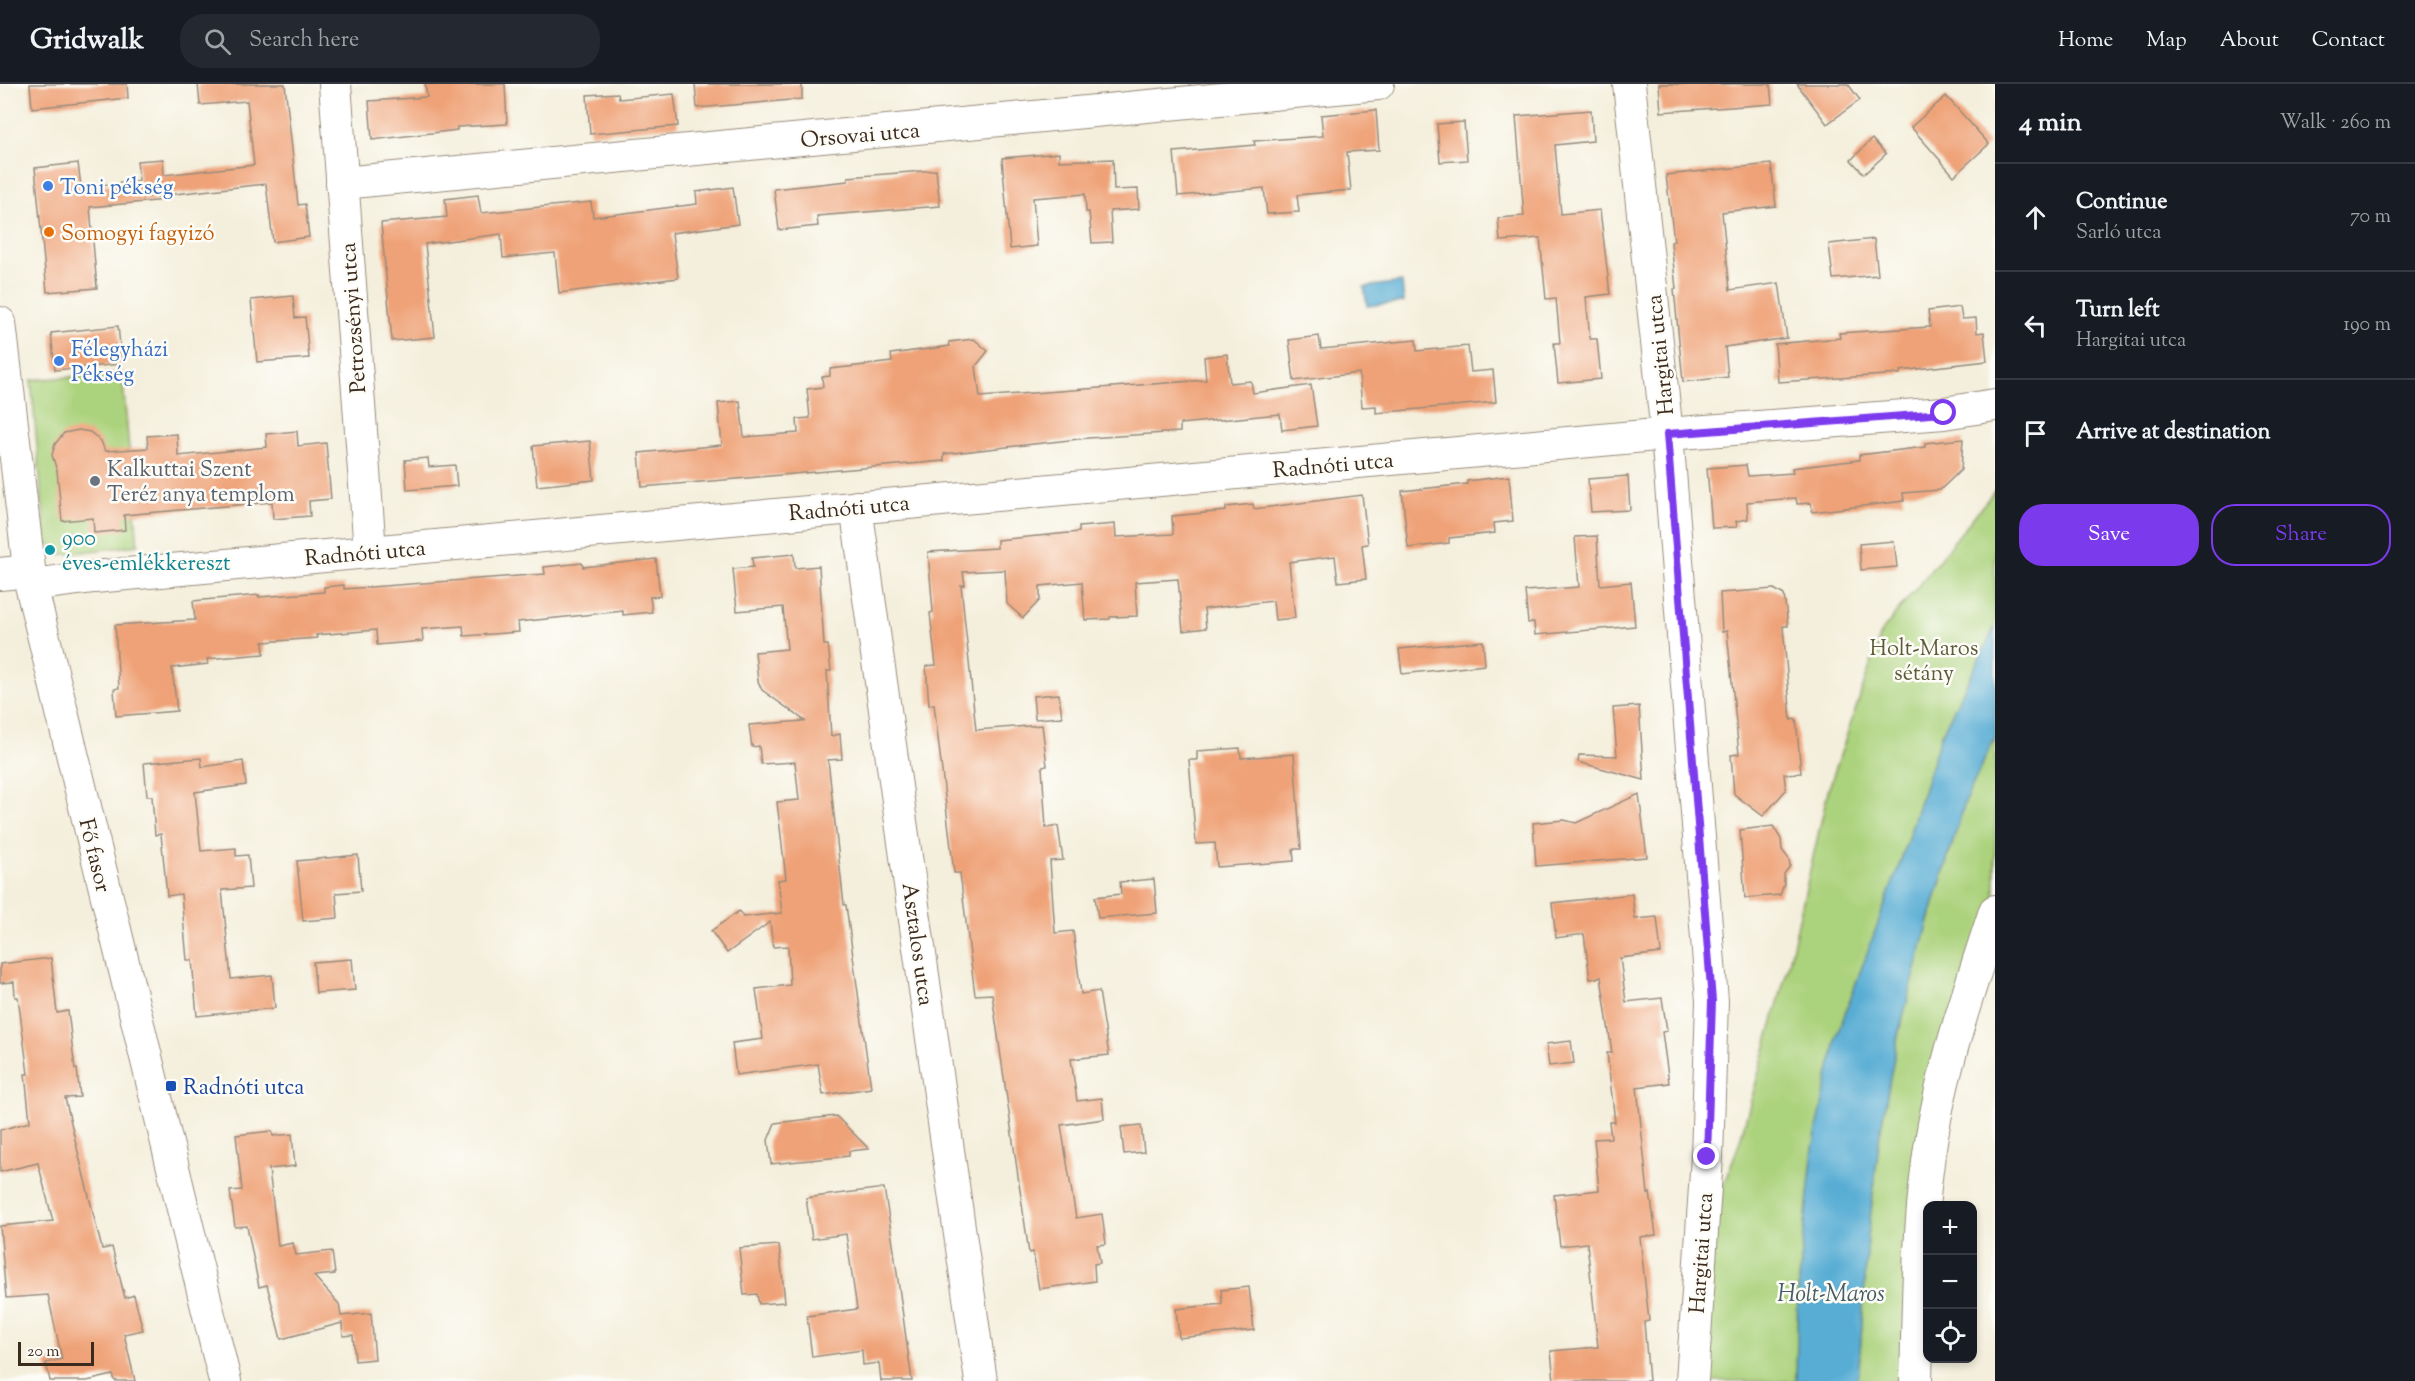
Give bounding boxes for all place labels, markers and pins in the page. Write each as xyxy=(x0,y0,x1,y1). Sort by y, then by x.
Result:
place label: Toni pékség xyxy=(60,173,174,205)
marker: Toni pékség xyxy=(41,179,55,193)
place label: Somogyi fagyizó xyxy=(61,219,215,251)
marker: Somogyi fagyizó xyxy=(42,225,56,239)
place label: Félegyházi Pékség xyxy=(71,335,168,392)
marker: Félegyházi Pékség xyxy=(52,354,66,368)
place label: Kalkuttai Szent Teréz anya templom xyxy=(107,455,295,512)
marker: Kalkuttai Szent Teréz anya templom xyxy=(88,474,102,488)
place label: 900 éves-emlékkereszt xyxy=(62,524,231,581)
marker: 900 éves-emlékkereszt xyxy=(43,543,57,557)
place label: Radnóti utca xyxy=(183,1073,305,1105)
marker: Radnóti utca xyxy=(164,1079,178,1093)

